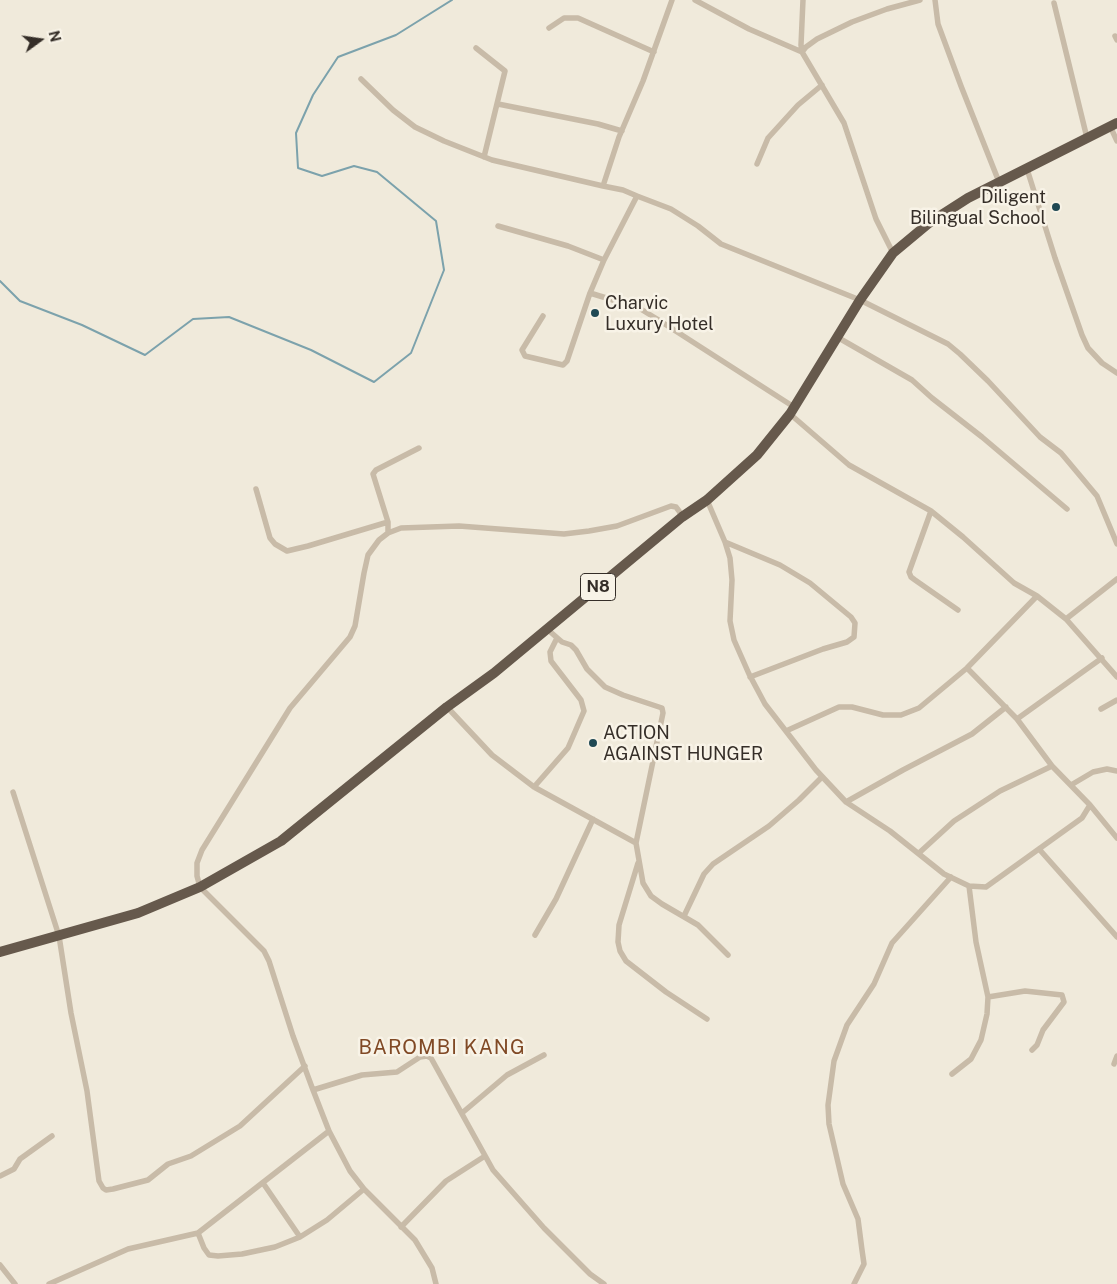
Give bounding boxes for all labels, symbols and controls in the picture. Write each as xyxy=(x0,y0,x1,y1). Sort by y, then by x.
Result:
north arrow xyxy=(15,15,65,65)
text: N xyxy=(45,29,64,44)
place label: Diligent Bilingual School xyxy=(910,186,1046,228)
marker: Diligent Bilingual School xyxy=(1050,201,1062,213)
place label: Charvic Luxury Hotel xyxy=(605,292,714,334)
marker: Charvic Luxury Hotel xyxy=(589,307,601,319)
road number: N8 xyxy=(580,574,616,600)
place label: ACTION AGAINST HUNGER xyxy=(603,722,763,764)
marker: ACTION AGAINST HUNGER xyxy=(587,737,599,749)
district label: BAROMBI KANG xyxy=(357,1036,527,1060)

